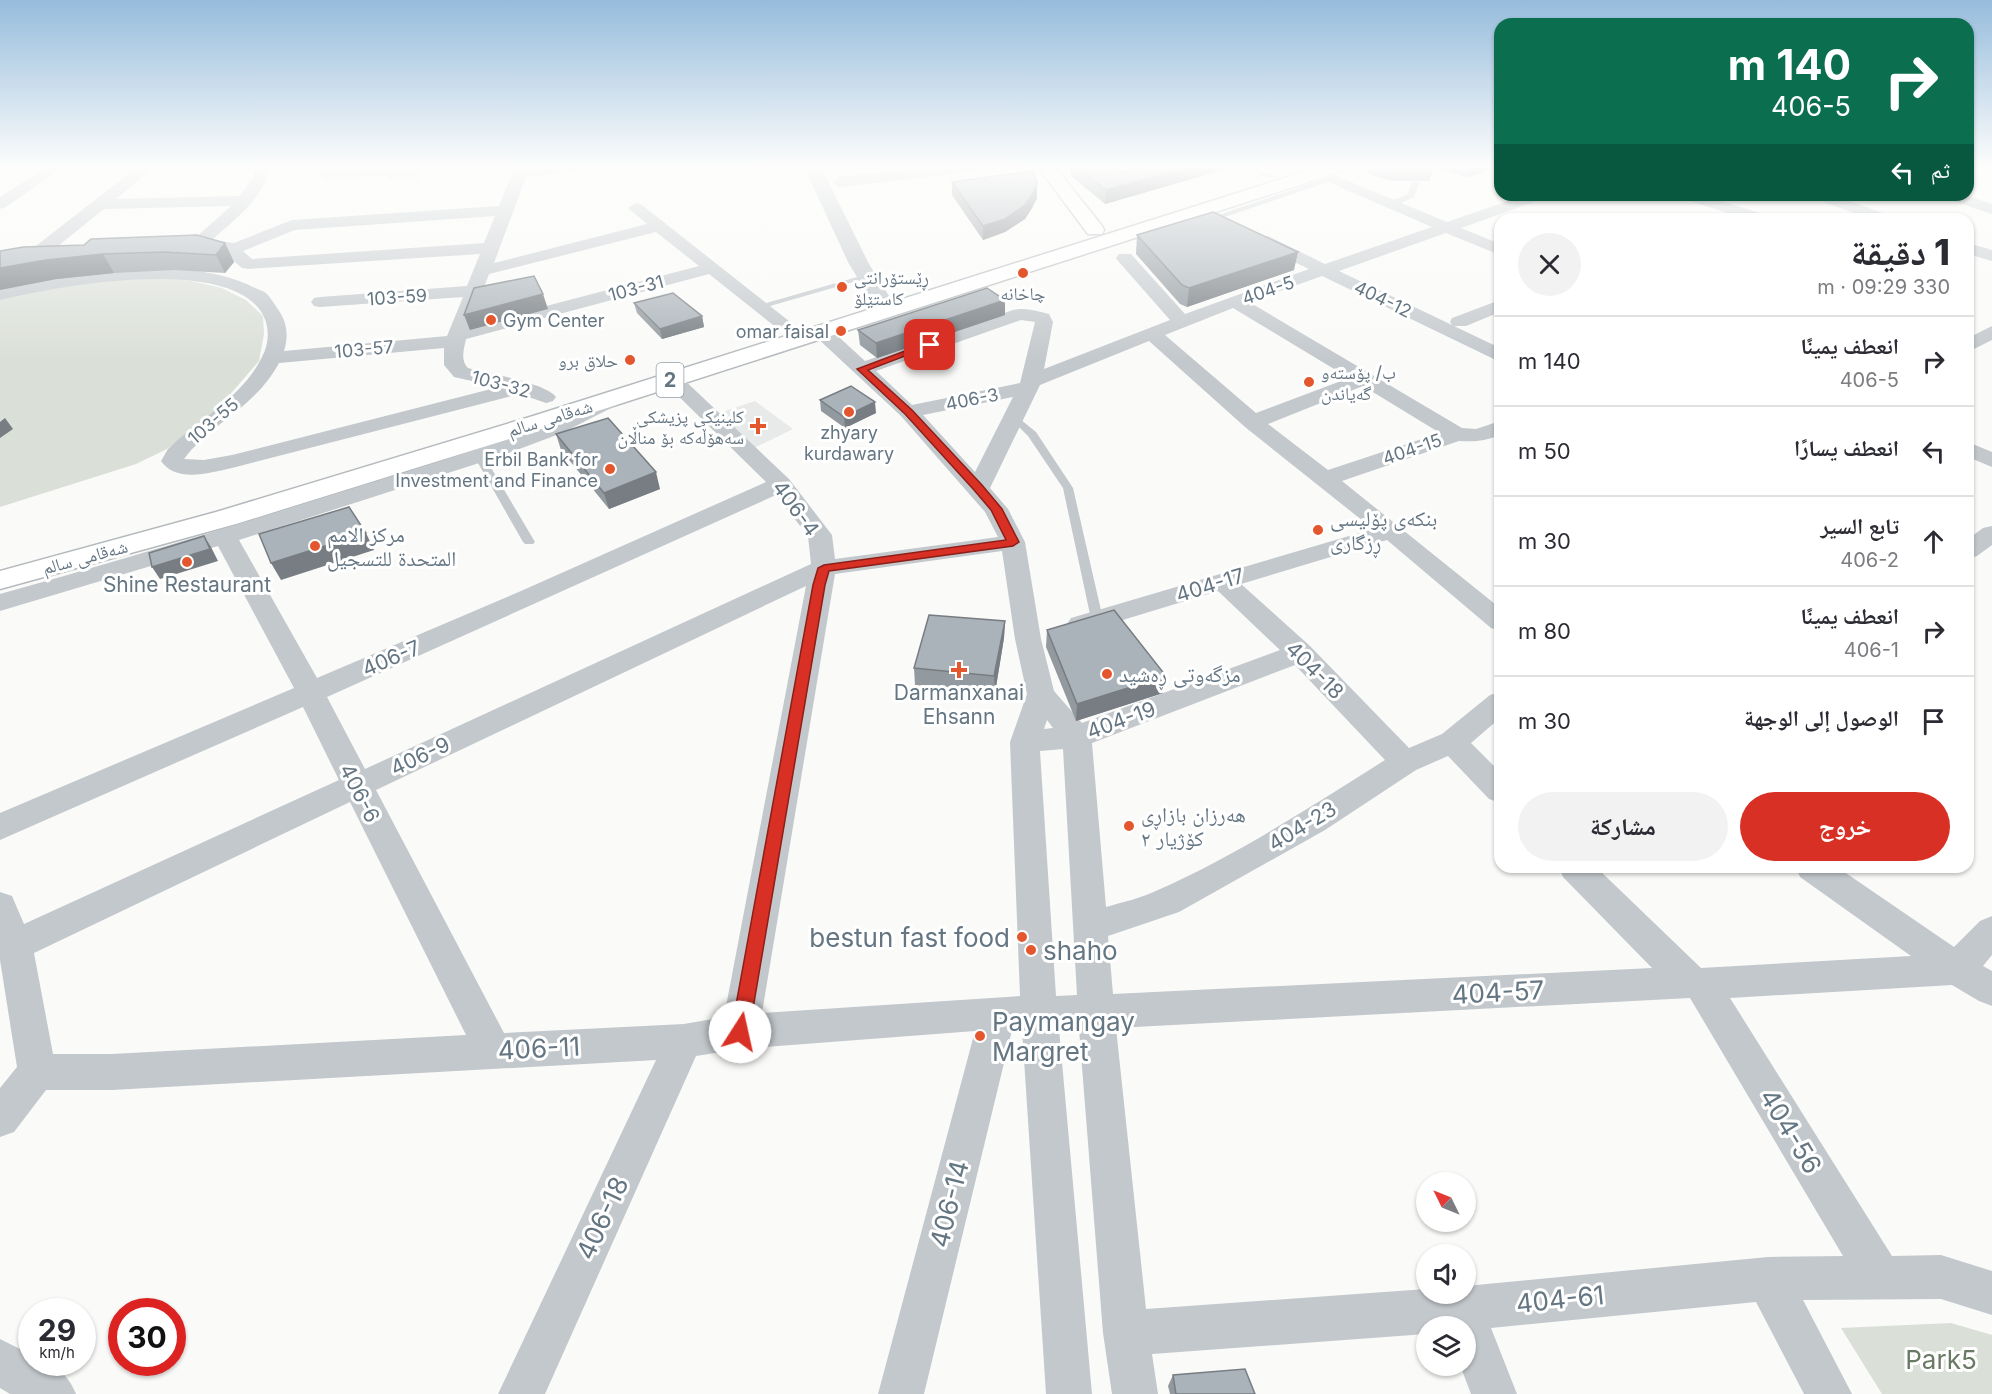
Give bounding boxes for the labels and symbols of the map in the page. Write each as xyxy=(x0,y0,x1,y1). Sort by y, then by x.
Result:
marker: چاخانە xyxy=(1016,266,1030,280)
place label: ڕێستۆرانتی کاستێلۆ xyxy=(854,267,929,309)
street label: 103-31 xyxy=(606,271,666,305)
street label: 404-5 xyxy=(1239,271,1297,309)
street label: 404-12 xyxy=(1351,276,1415,322)
marker: ڕێستۆرانتی کاستێلۆ xyxy=(835,280,849,294)
place label: چاخانە xyxy=(1000,283,1046,304)
street label: 103-59 xyxy=(366,284,428,310)
place label: Gym Center xyxy=(503,310,605,331)
marker: Gym Center xyxy=(484,313,498,327)
pin xyxy=(904,319,955,370)
place label: omar faisal xyxy=(736,321,829,342)
marker: omar faisal xyxy=(834,324,848,338)
street label: 103-57 xyxy=(334,336,394,362)
place label: حلاق برو xyxy=(558,350,618,372)
marker: حلاق برو xyxy=(623,353,637,367)
place label: ب/ پۆستەو گەیاندن xyxy=(1321,362,1396,405)
road number: 2 xyxy=(656,363,684,397)
street label: 103-32 xyxy=(469,366,533,402)
marker: ب/ پۆستەو گەیاندن xyxy=(1302,375,1316,389)
street label: 406-3 xyxy=(944,384,1000,414)
street label: 103-55 xyxy=(183,393,243,449)
street label: شەقامی سالم xyxy=(505,395,595,443)
marker: zhyary kurdawary xyxy=(842,405,856,419)
place label: کلینیکی پزیشکی سەهۆڵەکە بۆ مناڵان xyxy=(618,406,745,449)
marker: کلینیکی پزیشکی سەهۆڵەکە بۆ مناڵان xyxy=(749,417,767,435)
place label: zhyary kurdawary xyxy=(804,422,894,464)
street label: 404-15 xyxy=(1380,429,1444,469)
place label: Erbil Bank for Investment and Finance xyxy=(395,449,598,491)
marker: Erbil Bank for Investment and Finance xyxy=(603,462,617,476)
street label: 406-4 xyxy=(767,475,825,541)
place label: بنکەی پۆلیسی ڕزگاری xyxy=(1330,506,1437,559)
place label: مركز الامم المتحدة للتسجيل xyxy=(327,522,456,572)
marker: بنکەی پۆلیسی ڕزگاری xyxy=(1311,523,1325,537)
street label: شەقامی سالم xyxy=(40,536,130,580)
marker: مركز الامم المتحدة للتسجيل xyxy=(308,539,322,553)
marker: Shine Restaurant xyxy=(180,555,194,569)
street label: 404-17 xyxy=(1173,563,1247,607)
place label: Shine Restaurant xyxy=(103,572,271,597)
street label: 406-7 xyxy=(358,635,424,681)
street label: 404-18 xyxy=(1281,636,1349,704)
place label: مزگەوتی ڕەشید xyxy=(1119,662,1241,691)
marker: Darmanxanai Ehsann xyxy=(952,663,966,677)
marker: مزگەوتی ڕەشید xyxy=(1100,667,1114,681)
place label: Darmanxanai Ehsann xyxy=(894,680,1024,729)
street label: 404-19 xyxy=(1083,696,1159,744)
street label: 406-9 xyxy=(386,731,454,781)
street label: 406-6 xyxy=(335,759,385,827)
street label: 404-23 xyxy=(1263,796,1341,856)
place label: هەرزان بازاڕی کۆژیار ٢ xyxy=(1141,802,1246,851)
marker: هەرزان بازاڕی کۆژیار ٢ xyxy=(1122,819,1136,833)
place label: bestun fast food xyxy=(809,922,1010,953)
marker: bestun fast food xyxy=(1015,930,1029,944)
place label: shaho xyxy=(1043,935,1118,966)
marker: shaho xyxy=(1024,943,1038,957)
street label: 404-57 xyxy=(1451,974,1545,1010)
position arrow xyxy=(708,1000,772,1064)
place label: Paymangay Margret xyxy=(992,1006,1135,1067)
marker: Paymangay Margret xyxy=(973,1029,987,1043)
street label: 406-11 xyxy=(497,1030,581,1066)
street label: 404-56 xyxy=(1754,1083,1828,1179)
street label: 406-14 xyxy=(923,1157,975,1251)
street label: 406-18 xyxy=(569,1172,635,1264)
north arrow xyxy=(1416,1172,1476,1232)
street label: 404-61 xyxy=(1514,1279,1606,1319)
speed limit sign: 30 xyxy=(108,1298,186,1376)
park label: Park5 xyxy=(1905,1344,1977,1375)

